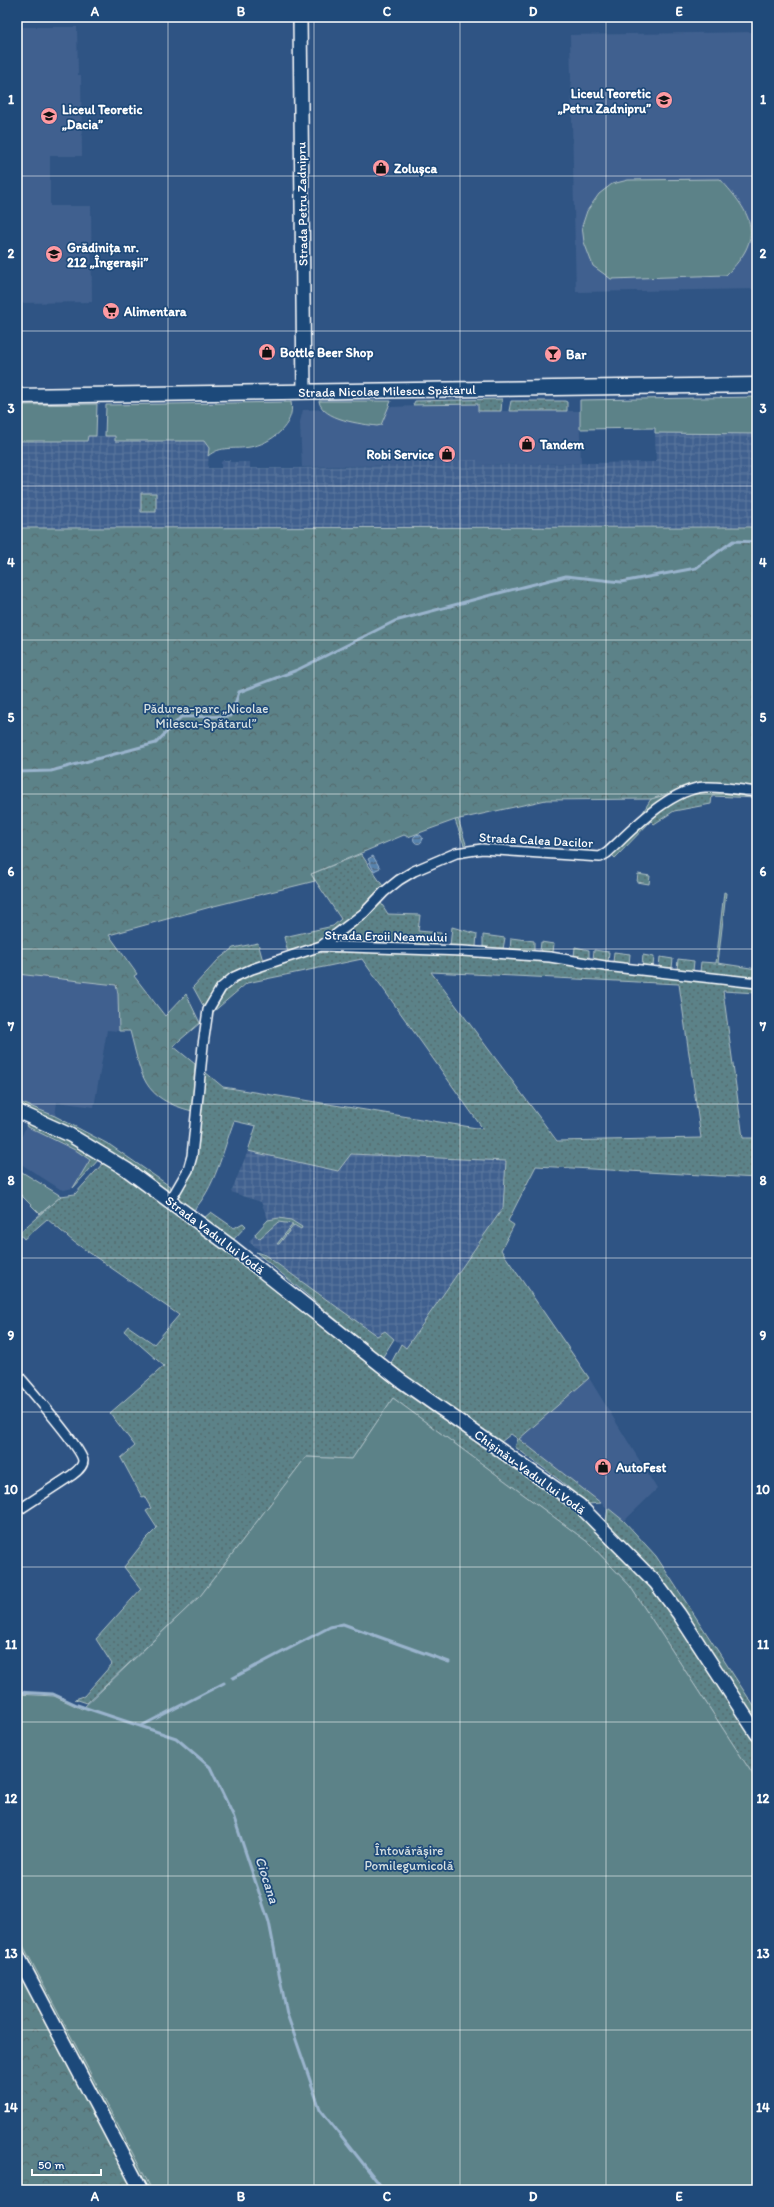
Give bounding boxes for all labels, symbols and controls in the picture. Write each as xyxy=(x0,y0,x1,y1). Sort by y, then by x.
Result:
text: A xyxy=(90,4,100,19)
text: B xyxy=(237,4,246,19)
text: C xyxy=(383,4,392,19)
text: D xyxy=(529,4,538,19)
text: E xyxy=(675,4,683,19)
place label: Liceul Teoretic „Petru Zadnipru” xyxy=(558,86,651,117)
school or university icon: Liceul Teoretic „Petru Zadnipru” xyxy=(654,90,674,110)
text: 1 xyxy=(8,92,14,107)
text: 1 xyxy=(760,92,766,107)
place label: Liceul Teoretic „Dacia” xyxy=(62,102,142,132)
school or university icon: Liceul Teoretic „Dacia” xyxy=(39,106,59,126)
street label: Strada Petru Zadnipru xyxy=(293,142,311,266)
shop icon: Zolușca xyxy=(371,158,391,178)
place label: Zolușca xyxy=(394,161,438,177)
place label: Grădinița nr. 212 „Îngerașii” xyxy=(67,240,148,271)
school or university icon: Grădinița nr. 212 „Îngerașii” xyxy=(44,244,64,264)
text: 2 xyxy=(8,246,15,261)
text: 2 xyxy=(760,246,767,261)
supermarket icon: Alimentara xyxy=(101,301,121,321)
place label: Alimentara xyxy=(123,304,187,319)
shop icon: Bottle Beer Shop xyxy=(257,342,277,362)
bar icon: Bar xyxy=(543,344,563,364)
place label: Bottle Beer Shop xyxy=(280,345,373,361)
place label: Bar xyxy=(566,347,587,362)
street label: Strada Nicolae Milescu Spătarul xyxy=(298,382,476,400)
text: 3 xyxy=(7,401,15,416)
text: 3 xyxy=(759,401,767,416)
shop icon: Tandem xyxy=(517,434,537,454)
place label: Tandem xyxy=(539,437,584,452)
shop icon: Robi Service xyxy=(437,444,457,464)
place label: Robi Service xyxy=(366,447,434,462)
text: 4 xyxy=(7,555,15,570)
text: 4 xyxy=(759,555,767,570)
park label: Pădurea-parc „Nicolae Milescu-Spătarul” xyxy=(143,701,269,731)
text: 5 xyxy=(8,710,15,725)
text: 5 xyxy=(760,710,767,725)
street label: Strada Calea Dacilor xyxy=(479,830,594,851)
text: 6 xyxy=(8,864,15,879)
text: 6 xyxy=(760,864,767,879)
street label: Strada Eroii Neamului xyxy=(324,927,448,945)
text: 7 xyxy=(7,1019,15,1034)
text: 7 xyxy=(759,1019,767,1034)
text: 8 xyxy=(7,1173,15,1188)
text: 8 xyxy=(759,1173,767,1188)
street label: Strada Vadul lui Vodă xyxy=(162,1193,268,1277)
text: 9 xyxy=(8,1328,15,1343)
text: 9 xyxy=(760,1328,767,1343)
street label: Chișinău-Vadul lui Vodă xyxy=(471,1427,589,1518)
shop icon: AutoFest xyxy=(593,1457,613,1477)
place label: AutoFest xyxy=(615,1460,667,1475)
text: 10 xyxy=(4,1482,18,1497)
text: 10 xyxy=(756,1482,770,1497)
text: 11 xyxy=(5,1637,17,1652)
text: 11 xyxy=(757,1637,769,1652)
text: 12 xyxy=(5,1791,18,1806)
text: 12 xyxy=(757,1791,770,1806)
park label: Întovărășire Pomilegumicolă xyxy=(365,1843,454,1873)
water label: Ciocana xyxy=(251,1854,283,1906)
text: 13 xyxy=(4,1946,18,1961)
text: 13 xyxy=(756,1946,770,1961)
text: 14 xyxy=(4,2100,18,2115)
text: 14 xyxy=(756,2100,770,2115)
scale bar xyxy=(32,2151,101,2177)
text: 50 m xyxy=(38,2158,64,2172)
text: A xyxy=(90,2189,100,2204)
text: B xyxy=(237,2189,246,2204)
text: C xyxy=(383,2189,392,2204)
text: D xyxy=(529,2189,538,2204)
text: E xyxy=(675,2189,683,2204)

